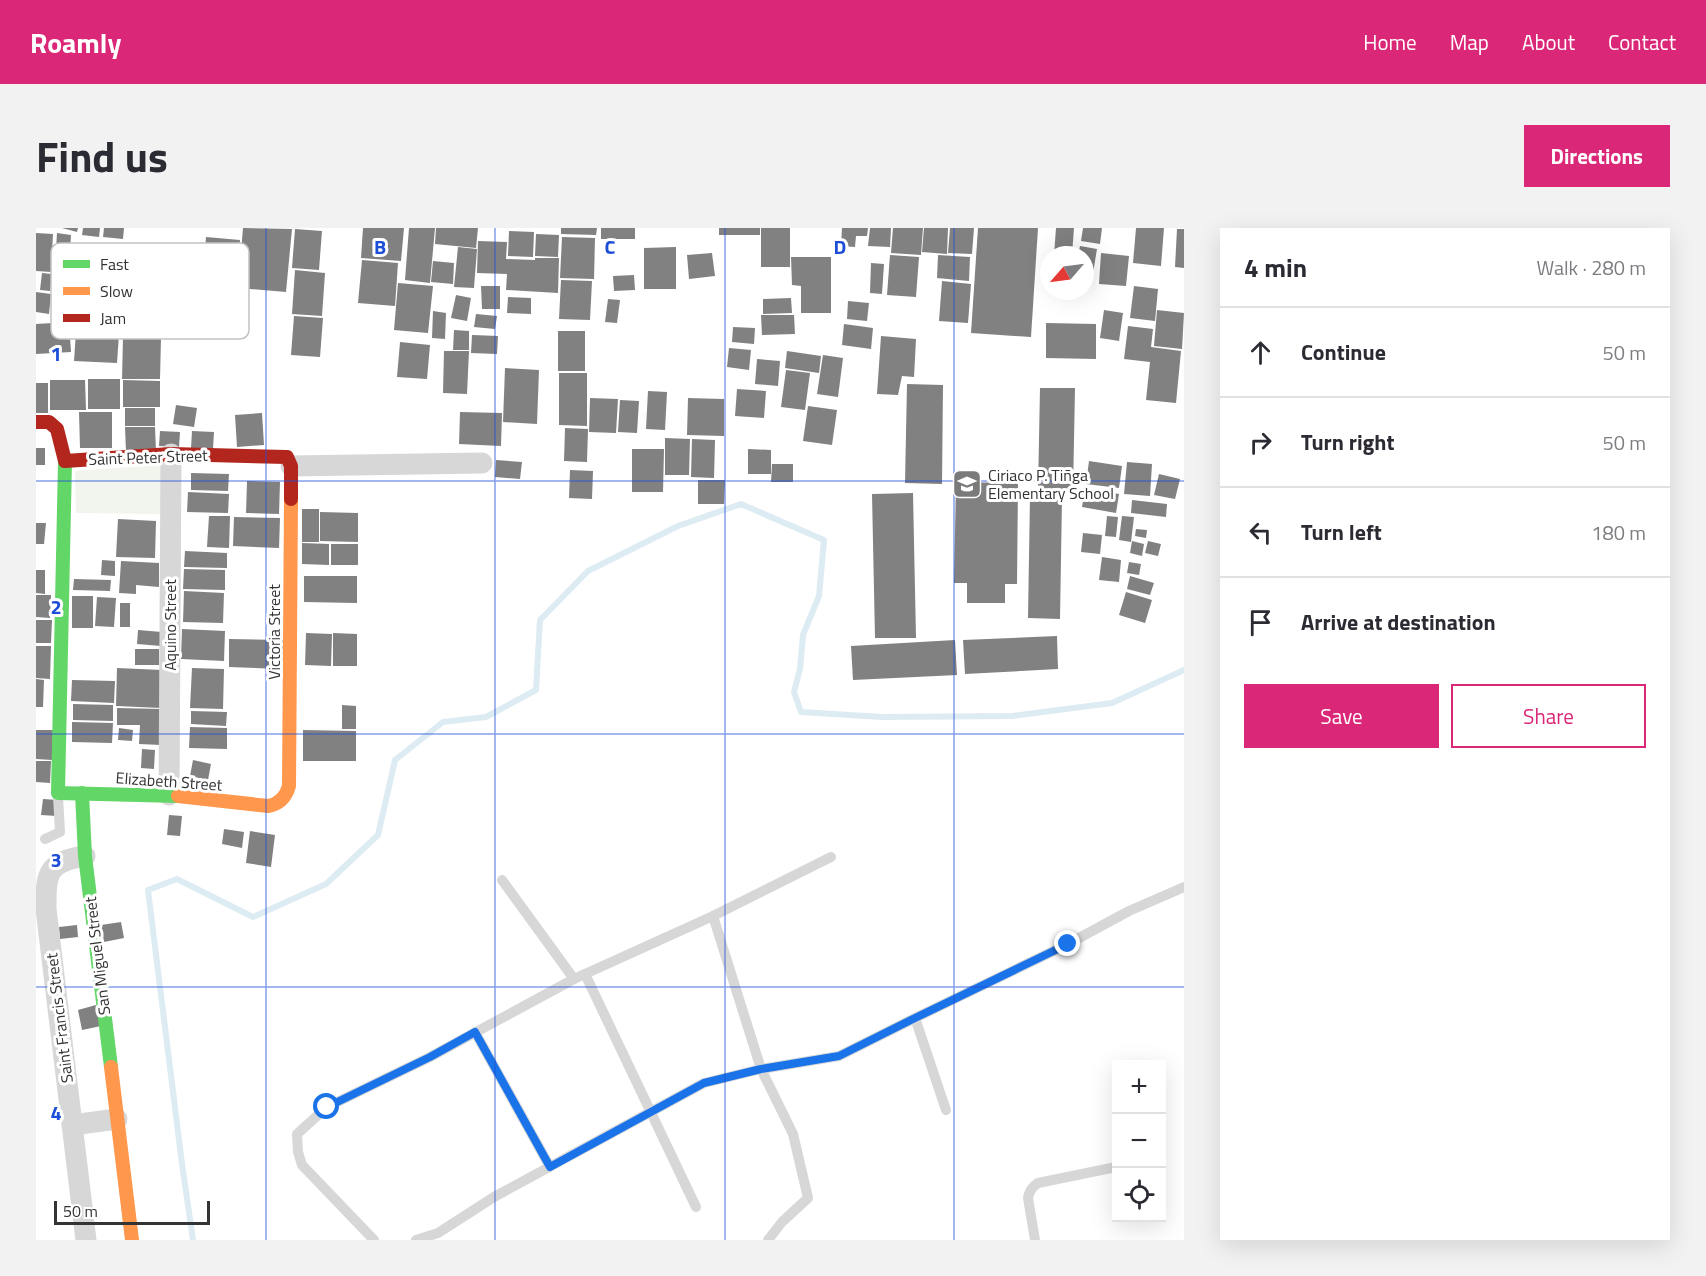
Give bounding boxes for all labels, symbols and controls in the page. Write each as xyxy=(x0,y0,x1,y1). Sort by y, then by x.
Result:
text: Roamly xyxy=(30,21,121,64)
text: Home xyxy=(1363,26,1417,58)
text: Map xyxy=(1450,26,1489,58)
text: About xyxy=(1522,26,1575,58)
text: Contact xyxy=(1608,26,1676,58)
text: Find us xyxy=(36,124,168,188)
button: Directions xyxy=(1524,125,1670,187)
text: B xyxy=(374,231,386,262)
text: C xyxy=(605,231,616,262)
text: D xyxy=(834,231,846,262)
legend xyxy=(51,243,249,339)
north arrow xyxy=(1040,246,1094,300)
text: 4 min xyxy=(1244,248,1307,287)
text: Fast xyxy=(100,252,129,276)
text: Walk · 280 m xyxy=(1537,252,1646,283)
text: Slow xyxy=(100,279,133,303)
text: Jam xyxy=(100,306,126,330)
text: Continue xyxy=(1301,335,1386,369)
icon: ahead xyxy=(1244,336,1277,369)
text: 50 m xyxy=(1602,337,1646,368)
text: 1 xyxy=(50,338,62,369)
text: Turn right xyxy=(1301,425,1395,459)
icon: right xyxy=(1244,426,1277,459)
text: 50 m xyxy=(1602,427,1646,458)
street label: Saint Peter Street xyxy=(88,443,208,471)
place label: Ciriaco P. Tiñga Elementary School xyxy=(988,463,1114,505)
school or university icon: Ciriaco P. Tiñga Elementary School xyxy=(951,468,983,500)
text: Turn left xyxy=(1301,515,1382,549)
icon: left xyxy=(1244,516,1277,549)
text: 180 m xyxy=(1591,517,1646,548)
street label: Aquino Street xyxy=(158,579,182,671)
street label: Victoria Street xyxy=(262,584,286,680)
text: 2 xyxy=(50,591,62,622)
text: Arrive at destination xyxy=(1301,605,1496,639)
icon: arrive xyxy=(1244,606,1277,639)
button: Save xyxy=(1244,684,1439,748)
button: Share xyxy=(1451,684,1646,748)
street label: Elizabeth Street xyxy=(115,765,223,797)
text: 3 xyxy=(50,844,62,875)
street label: San Miguel Street xyxy=(78,895,116,1017)
route end xyxy=(1054,930,1080,956)
street label: Saint Francis Street xyxy=(39,951,79,1084)
map controls xyxy=(1112,1060,1166,1222)
button: + xyxy=(1112,1060,1166,1114)
route start xyxy=(313,1093,339,1119)
text: 4 xyxy=(50,1097,62,1128)
button: − xyxy=(1112,1114,1166,1168)
button: locate xyxy=(1112,1168,1166,1222)
scale bar xyxy=(54,1198,210,1226)
text: 50 m xyxy=(63,1199,98,1223)

